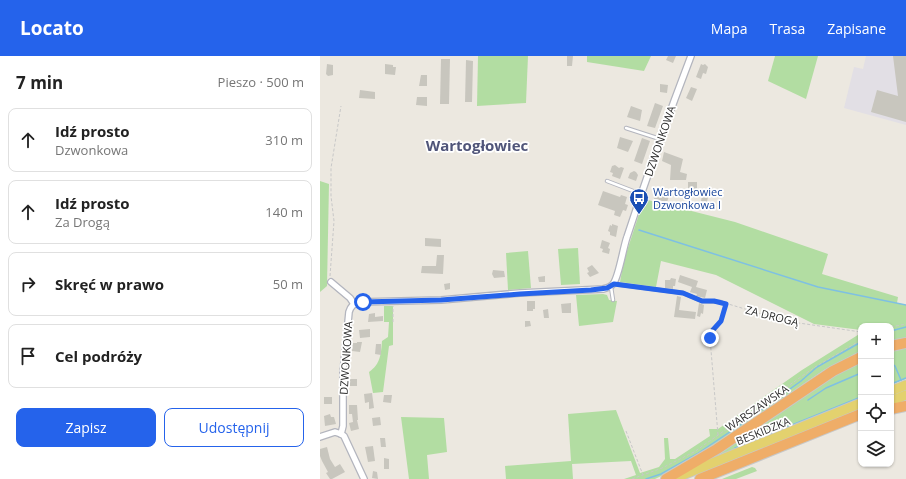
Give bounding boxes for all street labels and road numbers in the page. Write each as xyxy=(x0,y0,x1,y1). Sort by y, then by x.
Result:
street label: DZWONKOWA xyxy=(640,104,679,178)
street label: ZA DROGĄ xyxy=(744,302,800,329)
street label: DZWONKOWA xyxy=(335,321,356,395)
street label: WARSZAWSKA xyxy=(722,381,791,434)
street label: BESKIDZKA xyxy=(734,413,792,448)

